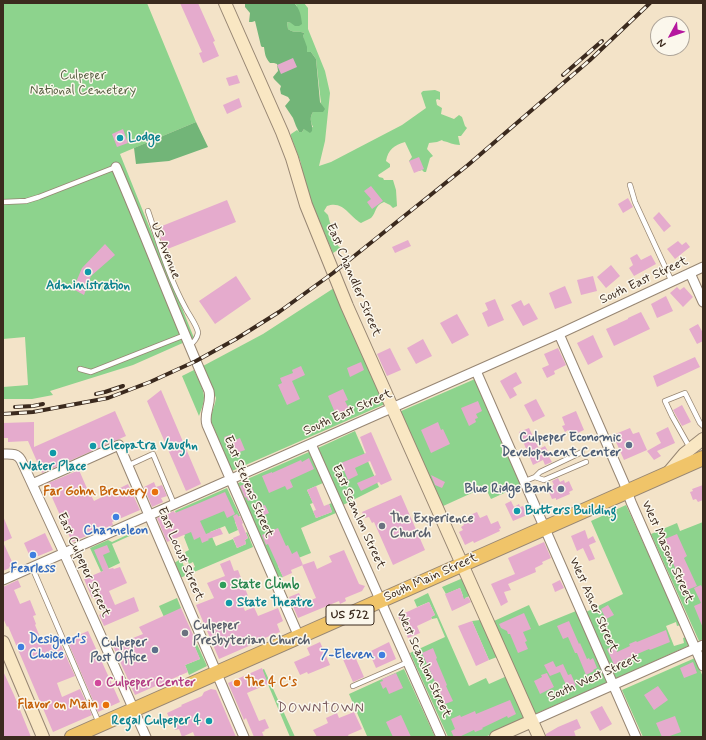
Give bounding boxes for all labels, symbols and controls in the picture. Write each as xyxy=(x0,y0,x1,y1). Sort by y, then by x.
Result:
north arrow xyxy=(650,16,690,56)
text: N xyxy=(654,36,669,50)
park label: Culpeper National Cemetery xyxy=(30,68,136,99)
place label: Lodge xyxy=(128,130,161,146)
marker: Lodge xyxy=(115,133,125,143)
street label: US Avenue xyxy=(147,220,183,282)
street label: East Chandler Street xyxy=(322,221,384,339)
street label: South East Street xyxy=(597,254,691,308)
marker: Administration xyxy=(83,267,93,277)
place label: Administration xyxy=(46,278,130,294)
street label: South East Street xyxy=(301,386,395,440)
place label: Culpeper Economic Development Center xyxy=(501,430,621,461)
street label: East Stevens Street xyxy=(219,434,277,540)
place label: Cleopatra Vaughn xyxy=(101,438,198,454)
marker: Culpeper Economic Development Center xyxy=(624,440,634,450)
marker: Cleopatra Vaughn xyxy=(88,441,98,451)
marker: Water Place xyxy=(48,448,58,458)
place label: Water Place xyxy=(20,459,86,475)
street label: East Scanlon Street xyxy=(328,462,388,572)
place label: Blue Ridge Bank xyxy=(465,481,553,497)
place label: Far Gohn Brewery xyxy=(43,484,147,500)
marker: Blue Ridge Bank xyxy=(556,484,566,494)
marker: Far Gohn Brewery xyxy=(150,487,160,497)
street label: West Mason Street xyxy=(637,498,697,606)
place label: Butters Building xyxy=(525,503,617,519)
street label: East Locust Street xyxy=(153,505,207,603)
marker: Butters Building xyxy=(512,506,522,516)
street label: East Culpeper Street xyxy=(53,510,113,620)
place label: The Experience Church xyxy=(390,511,474,542)
marker: Chameleon xyxy=(111,512,121,522)
marker: The Experience Church xyxy=(377,521,387,531)
place label: Chameleon xyxy=(84,523,148,539)
marker: Fearless xyxy=(28,550,38,560)
street label: South Main Street xyxy=(382,550,480,606)
street label: West Asher Street xyxy=(565,555,621,655)
place label: Fearless xyxy=(10,561,56,577)
place label: State Climb xyxy=(231,577,299,593)
marker: State Climb xyxy=(218,580,228,590)
place label: State Theatre xyxy=(237,595,313,611)
marker: State Theatre xyxy=(224,598,234,608)
road number: US 522 xyxy=(326,605,374,625)
street label: West Scanlon Street xyxy=(392,607,454,721)
place label: Culpeper Presbyterian Church xyxy=(193,618,310,649)
marker: Culpeper Presbyterian Church xyxy=(180,628,190,638)
place label: Designer's Choice xyxy=(29,632,86,663)
place label: Culpeper Post Office xyxy=(90,635,147,666)
marker: Designer's Choice xyxy=(16,642,26,652)
marker: Culpeper Post Office xyxy=(150,645,160,655)
place label: 7-Eleven xyxy=(321,647,374,663)
marker: 7-Eleven xyxy=(377,650,387,660)
street label: South West Street xyxy=(546,651,642,705)
place label: Culpeper Center xyxy=(106,675,196,691)
place label: The 4 C's xyxy=(245,675,297,691)
marker: Culpeper Center xyxy=(93,678,103,688)
marker: The 4 C's xyxy=(232,678,242,688)
place label: Flavor on Main xyxy=(17,697,98,713)
marker: Flavor on Main xyxy=(101,700,111,710)
district label: DOWNTOWN xyxy=(278,701,364,717)
place label: Regal Culpeper 4 xyxy=(111,713,201,729)
marker: Regal Culpeper 4 xyxy=(204,716,214,726)

